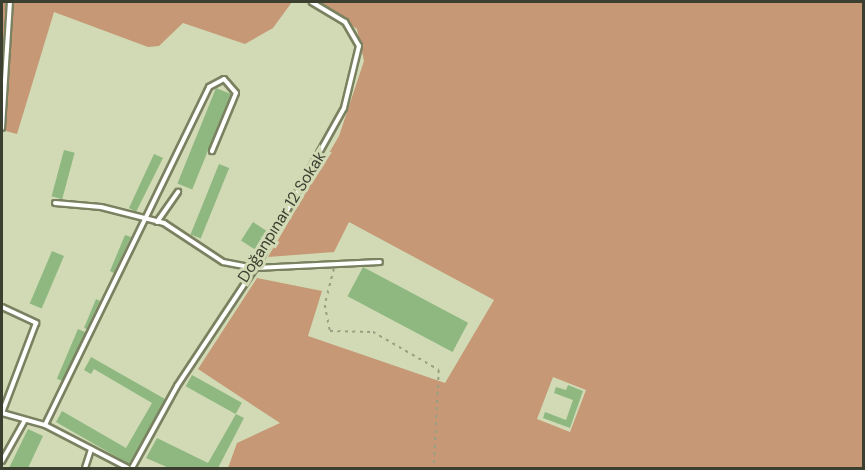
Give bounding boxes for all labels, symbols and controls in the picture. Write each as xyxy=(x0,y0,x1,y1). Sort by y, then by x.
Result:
street label: Doğanpınar 12 Sokak xyxy=(234,148,330,286)

